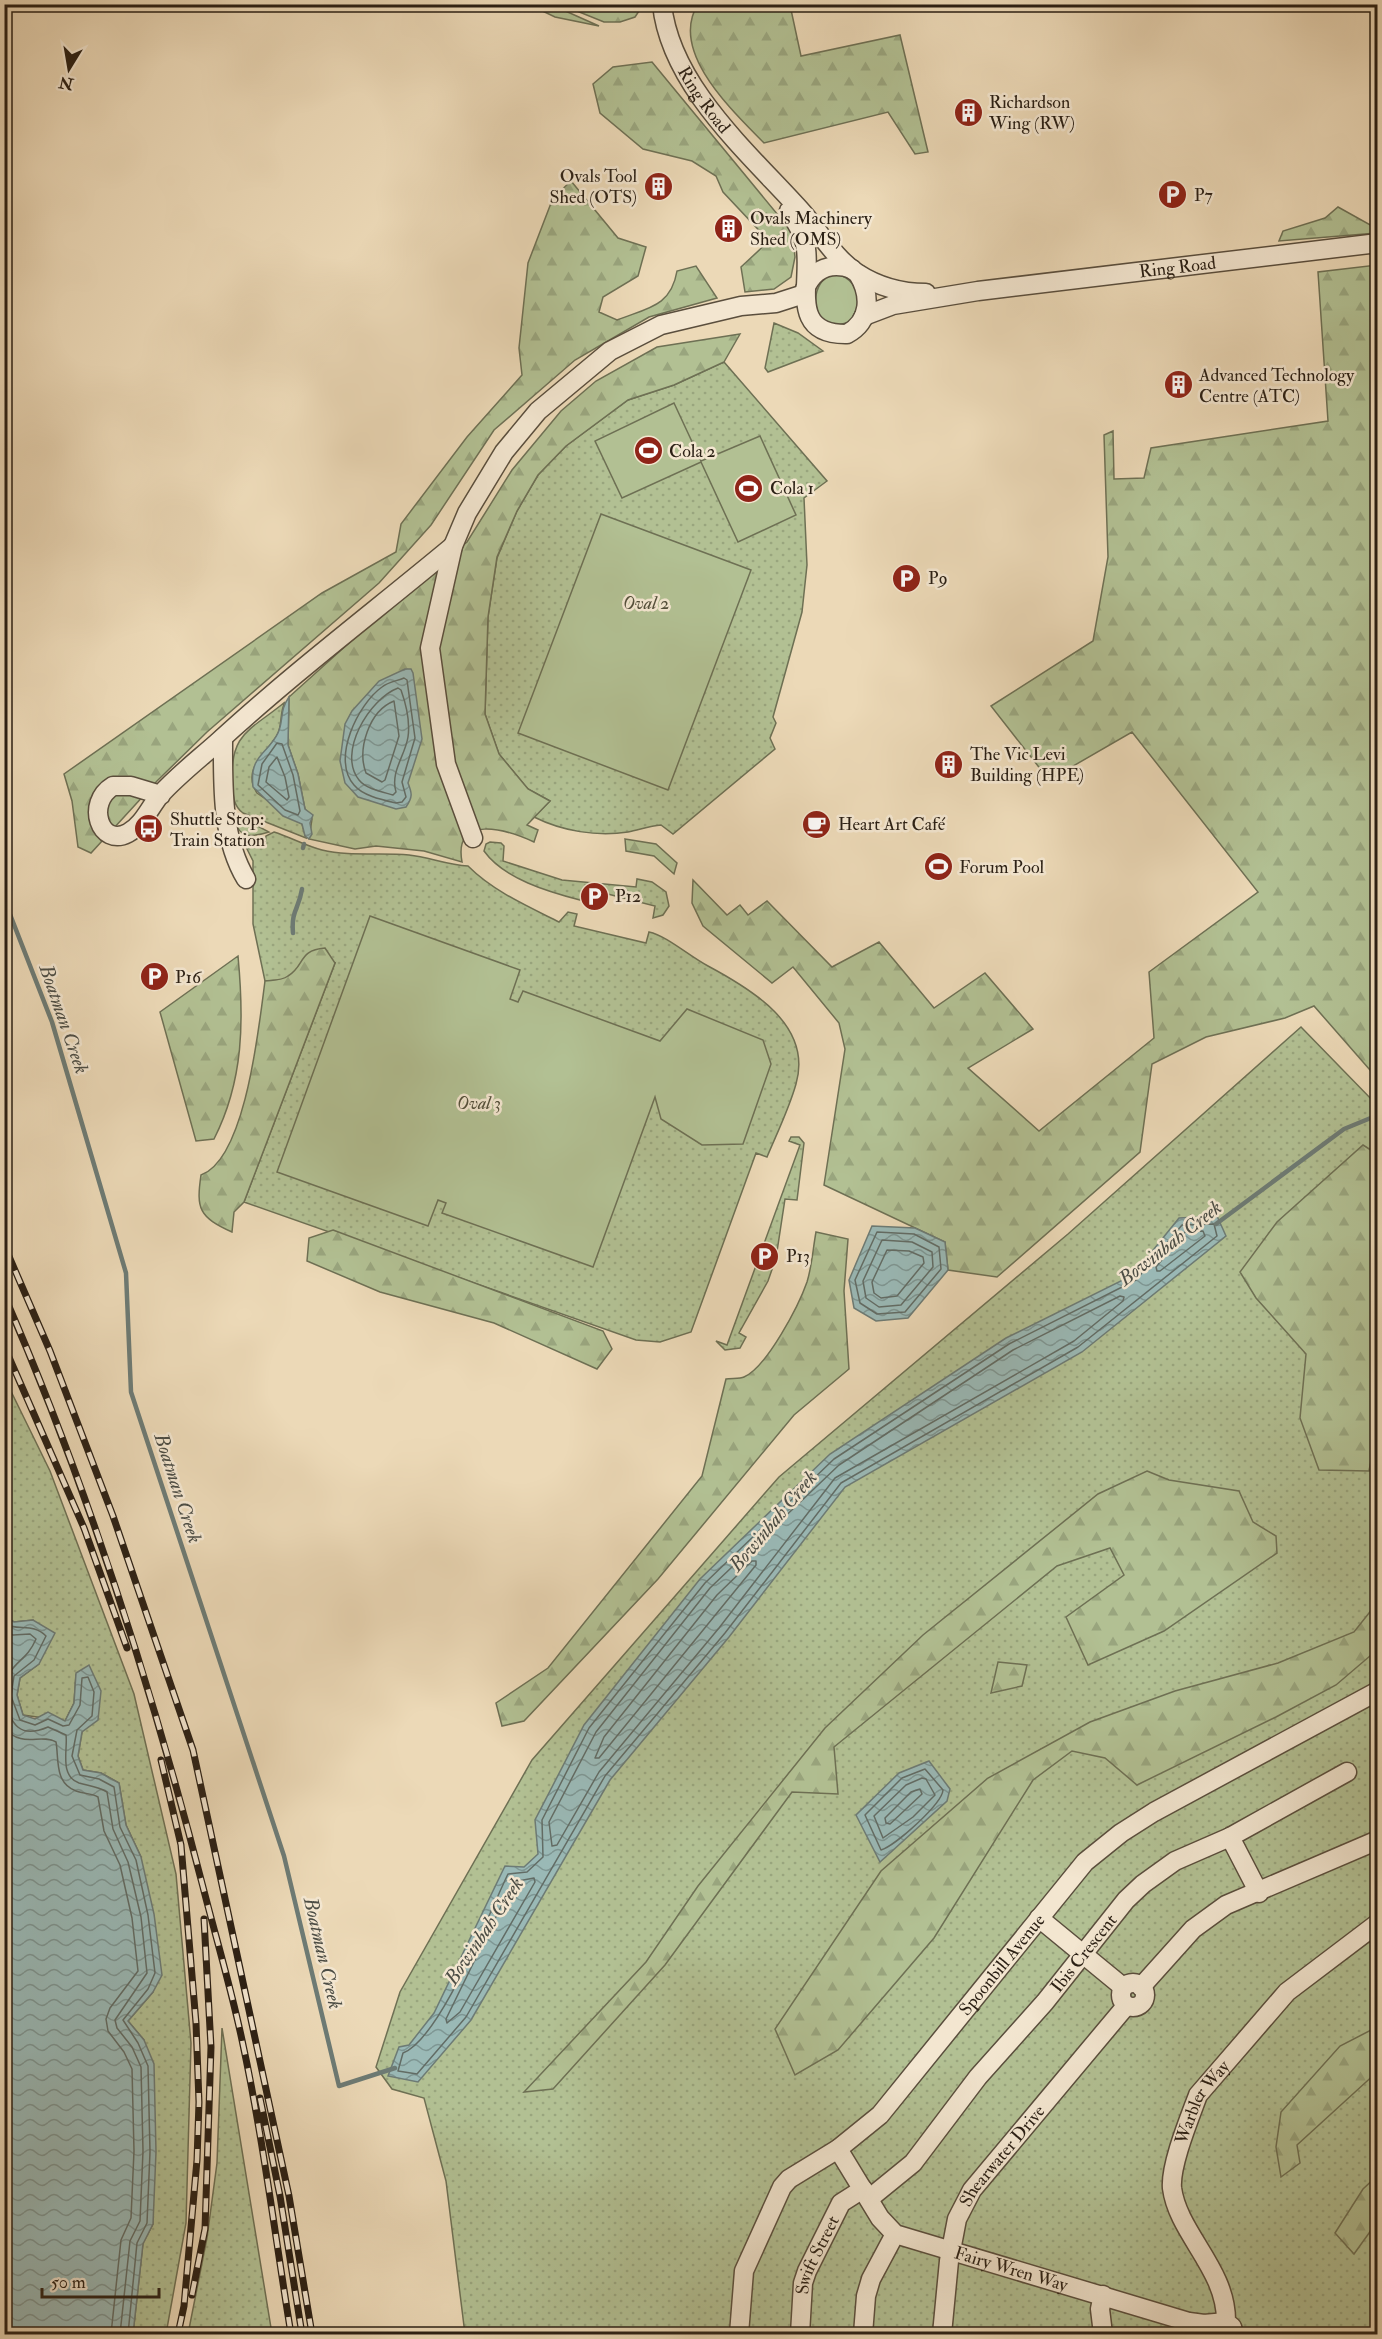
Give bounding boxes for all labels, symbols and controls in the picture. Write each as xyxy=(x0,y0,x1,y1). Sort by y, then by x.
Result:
north arrow xyxy=(39,39,99,99)
street label: Ring Road xyxy=(672,62,736,138)
text: N xyxy=(57,71,76,94)
place label: Richardson Wing (RW) xyxy=(988,91,1075,135)
building icon: Richardson Wing (RW) xyxy=(952,96,984,128)
place label: Ovals Tool Shed (OTS) xyxy=(550,165,637,209)
building icon: Ovals Tool Shed (OTS) xyxy=(642,170,674,202)
parking icon: P7 xyxy=(1157,179,1189,211)
place label: P7 xyxy=(1194,184,1213,207)
place label: Ovals Machinery Shed (OMS) xyxy=(750,207,873,251)
building icon: Ovals Machinery Shed (OMS) xyxy=(713,212,745,244)
street label: Ring Road xyxy=(1138,251,1217,283)
place label: Advanced Technology Centre (ATC) xyxy=(1198,364,1355,408)
building icon: Advanced Technology Centre (ATC) xyxy=(1162,369,1194,401)
sports icon: Cola 2 xyxy=(632,435,664,467)
place label: Cola 2 xyxy=(669,440,716,463)
sports icon: Cola 1 xyxy=(733,472,765,504)
place label: Cola 1 xyxy=(770,477,814,500)
parking icon: P9 xyxy=(891,562,923,594)
place label: P9 xyxy=(928,567,948,590)
park label: Oval 2 xyxy=(623,592,669,615)
place label: The Vic Levi Building (HPE) xyxy=(970,743,1084,787)
building icon: The Vic Levi Building (HPE) xyxy=(933,748,965,780)
place label: Shuttle Stop: Train Station xyxy=(170,808,265,852)
cafe icon: Heart Art Café xyxy=(801,808,833,840)
bus stop icon: Shuttle Stop: Train Station xyxy=(133,813,165,845)
place label: Heart Art Café xyxy=(838,813,946,836)
sports icon: Forum Pool xyxy=(922,851,954,883)
place label: Forum Pool xyxy=(959,856,1045,879)
parking icon: P12 xyxy=(578,880,610,912)
place label: P12 xyxy=(615,885,641,908)
water label: Boatman Creek xyxy=(33,960,94,1077)
parking icon: P16 xyxy=(138,961,170,993)
place label: P16 xyxy=(175,966,202,989)
park label: Oval 3 xyxy=(457,1092,501,1115)
water label: Bowinbah Creek xyxy=(1113,1195,1227,1292)
parking icon: P13 xyxy=(749,1240,781,1272)
place label: P13 xyxy=(786,1245,810,1268)
water label: Boatman Creek xyxy=(148,1429,208,1546)
water label: Bowinbah Creek xyxy=(723,1465,823,1577)
water label: Bowinbah Creek xyxy=(438,1872,529,1990)
water label: Boatman Creek xyxy=(298,1894,348,2011)
street label: Spoonbill Avenue xyxy=(954,1909,1050,2020)
street label: Ibis Crescent xyxy=(1045,1909,1122,1997)
street label: Warbler Way xyxy=(1169,2054,1235,2148)
street label: Shearwater Drive xyxy=(954,2100,1050,2210)
street label: Swift Street xyxy=(791,2212,844,2295)
street label: Fairy Wren Way xyxy=(952,2241,1072,2297)
scale bar xyxy=(42,2261,159,2299)
text: 50 m xyxy=(51,2271,86,2294)

